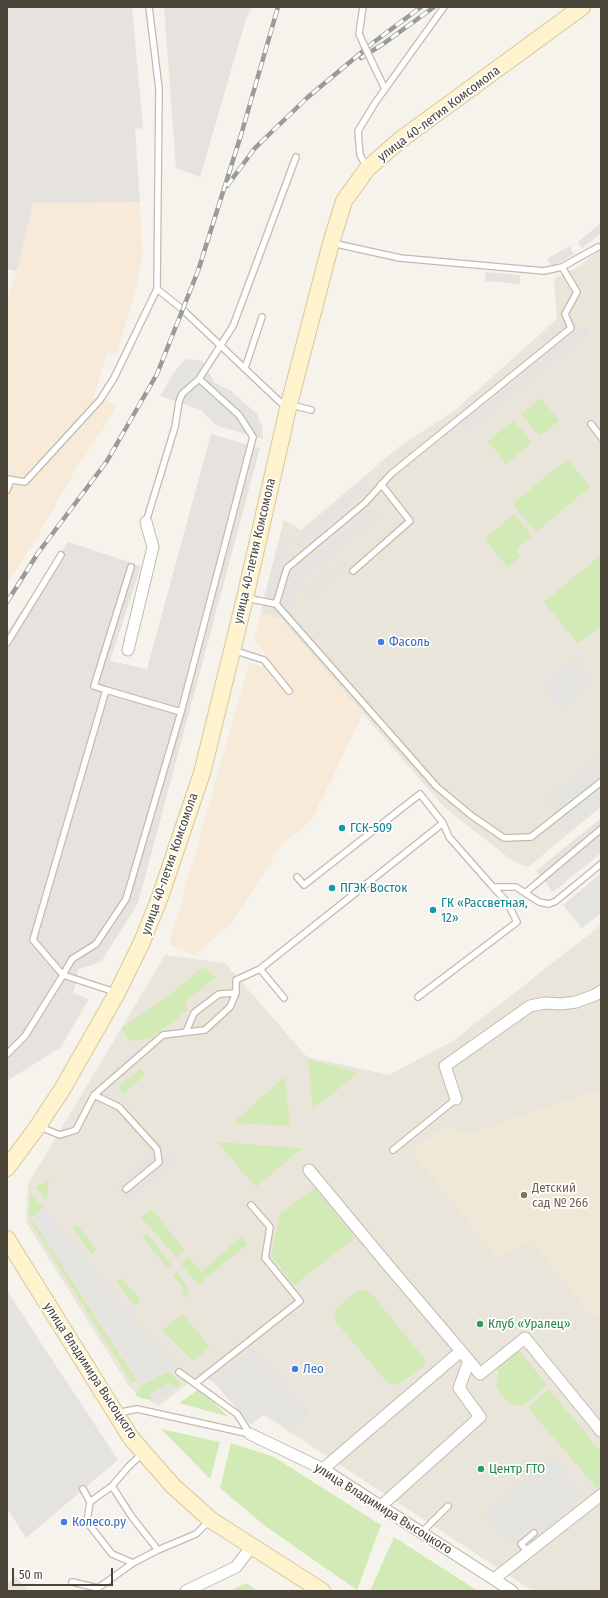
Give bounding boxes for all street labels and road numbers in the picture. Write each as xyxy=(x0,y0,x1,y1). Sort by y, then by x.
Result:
street label: улица 40-летия Комсомола xyxy=(375,63,503,165)
street label: улица 40-летия Комсомола xyxy=(231,477,279,625)
street label: улица 40-летия Комсомола xyxy=(138,791,202,937)
street label: улица Владимира Высоцкого xyxy=(40,1300,140,1442)
street label: улица Владимира Высоцкого xyxy=(311,1460,455,1558)

